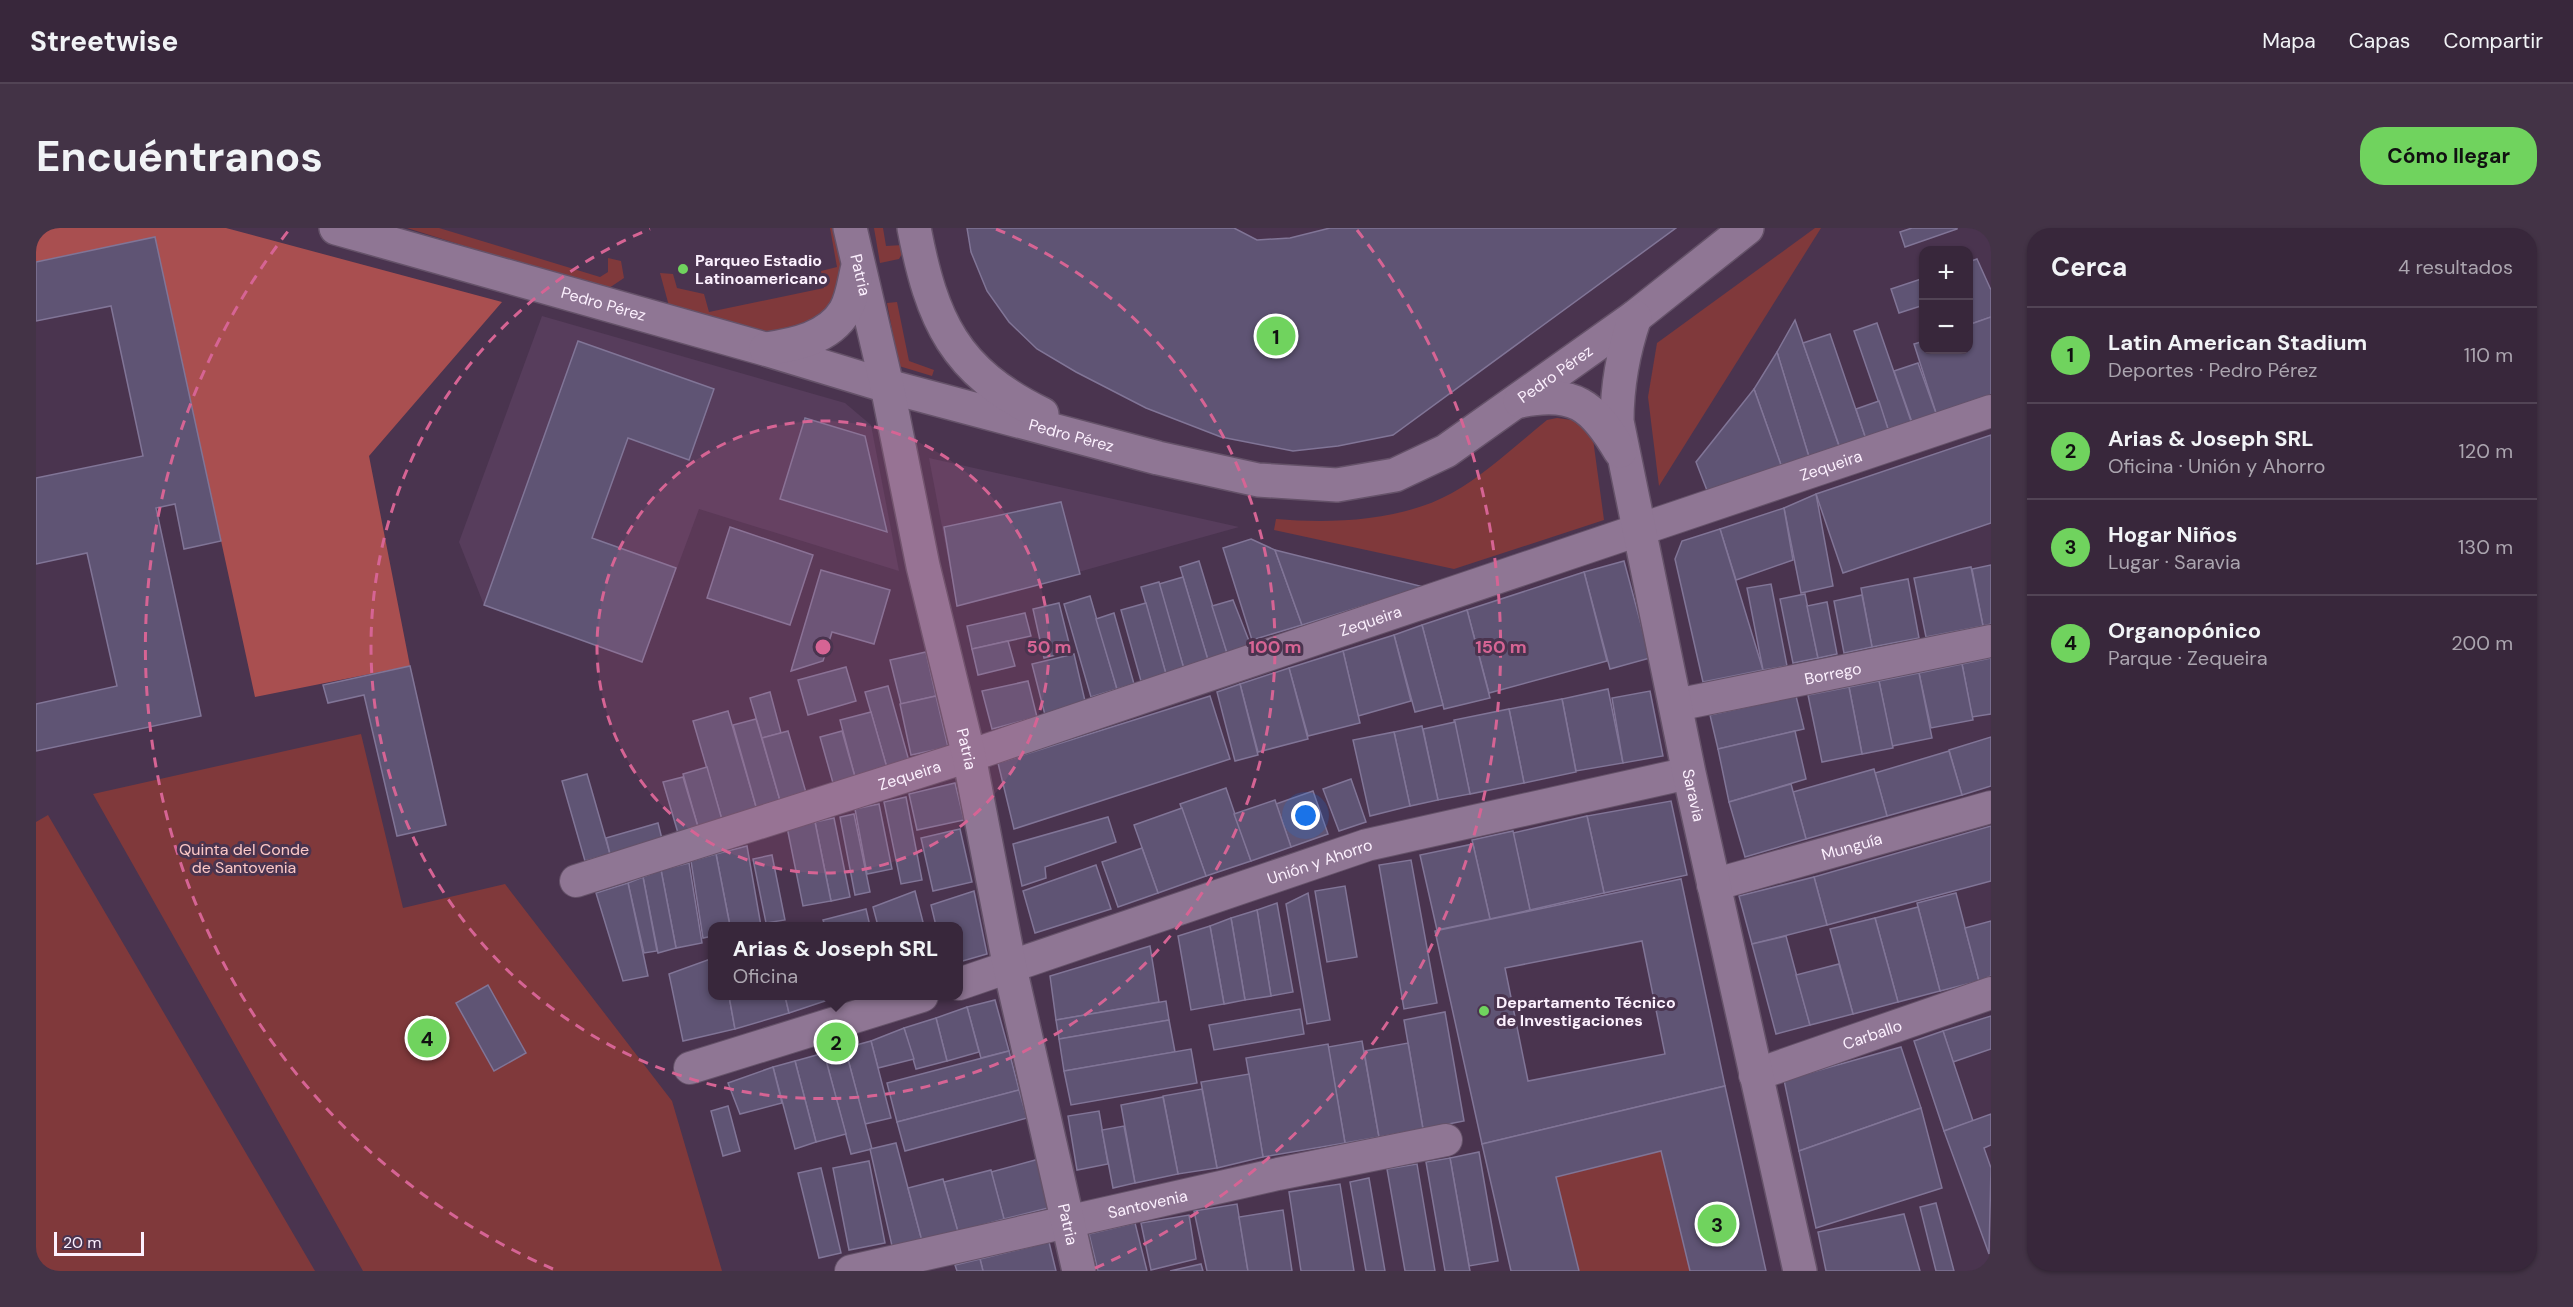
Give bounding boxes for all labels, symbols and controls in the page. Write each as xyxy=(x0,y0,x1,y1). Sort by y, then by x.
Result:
text: Streetwise xyxy=(30,23,178,60)
text: Mapa xyxy=(2262,27,2316,55)
text: Capas xyxy=(2349,27,2410,55)
text: Compartir xyxy=(2443,27,2543,55)
button: Cómo llegar xyxy=(2360,127,2537,185)
text: Encuéntranos xyxy=(36,129,323,184)
map controls xyxy=(1919,246,1973,354)
button: + xyxy=(1919,246,1973,300)
place label: Parqueo Estadio Latinoamericano xyxy=(695,250,828,289)
text: Cerca xyxy=(2051,250,2127,284)
street label: Patria xyxy=(845,252,875,298)
text: 4 resultados xyxy=(2398,254,2513,280)
marker: Parqueo Estadio Latinoamericano xyxy=(676,262,690,276)
street label: Pedro Pérez xyxy=(559,282,648,326)
button: − xyxy=(1919,300,1973,354)
pin: 1 xyxy=(1256,314,1296,358)
text: Latin American Stadium xyxy=(2108,328,2367,357)
street label: Pedro Pérez xyxy=(1514,340,1597,408)
text: 1 xyxy=(2067,342,2074,368)
text: 110 m xyxy=(2464,342,2513,368)
text: Deportes · Pedro Pérez xyxy=(2108,357,2318,383)
street label: Pedro Pérez xyxy=(1026,414,1116,457)
text: Arias & Joseph SRL xyxy=(2108,424,2314,453)
text: 2 xyxy=(2065,438,2076,464)
text: 120 m xyxy=(2459,438,2513,464)
street label: Zequeira xyxy=(1797,445,1865,486)
text: Oficina · Unión y Ahorro xyxy=(2108,453,2325,479)
text: Hogar Niños xyxy=(2108,520,2237,549)
text: 3 xyxy=(2064,534,2077,560)
text: 130 m xyxy=(2458,534,2513,560)
text: Lugar · Saravia xyxy=(2108,549,2241,575)
street label: Zequeira xyxy=(1337,601,1404,641)
text: Organopónico xyxy=(2108,616,2261,645)
text: 4 xyxy=(2064,630,2077,656)
text: 200 m xyxy=(2451,630,2513,656)
text: 50 m xyxy=(1026,635,1072,659)
text: 100 m xyxy=(1248,635,1302,659)
text: 150 m xyxy=(1475,635,1527,659)
centre of rings xyxy=(813,637,833,657)
text: Parque · Zequeira xyxy=(2108,645,2268,671)
street label: Borrego xyxy=(1802,658,1863,690)
street label: Patria xyxy=(952,726,981,772)
street label: Zequeira xyxy=(876,756,944,795)
street label: Saravia xyxy=(1677,767,1709,824)
your location xyxy=(1291,801,1320,830)
street label: Munguía xyxy=(1819,828,1885,865)
street label: Unión y Ahorro xyxy=(1264,834,1374,889)
park label: Quinta del Conde de Santovenia xyxy=(179,839,309,878)
popup xyxy=(708,922,963,1000)
text: Arias & Joseph SRL xyxy=(733,934,938,963)
text: Oficina xyxy=(733,963,798,989)
place label: Departamento Técnico de Investigaciones xyxy=(1496,992,1676,1031)
marker: Departamento Técnico de Investigaciones xyxy=(1477,1004,1491,1018)
street label: Carballo xyxy=(1840,1015,1905,1055)
pin: 4 xyxy=(408,1016,446,1060)
pin: 2 xyxy=(816,1020,856,1064)
street label: Santovenia xyxy=(1106,1185,1189,1223)
street label: Patria xyxy=(1053,1201,1083,1247)
pin: 3 xyxy=(1698,1202,1736,1246)
scale bar xyxy=(54,1229,144,1256)
text: 20 m xyxy=(63,1232,102,1253)

